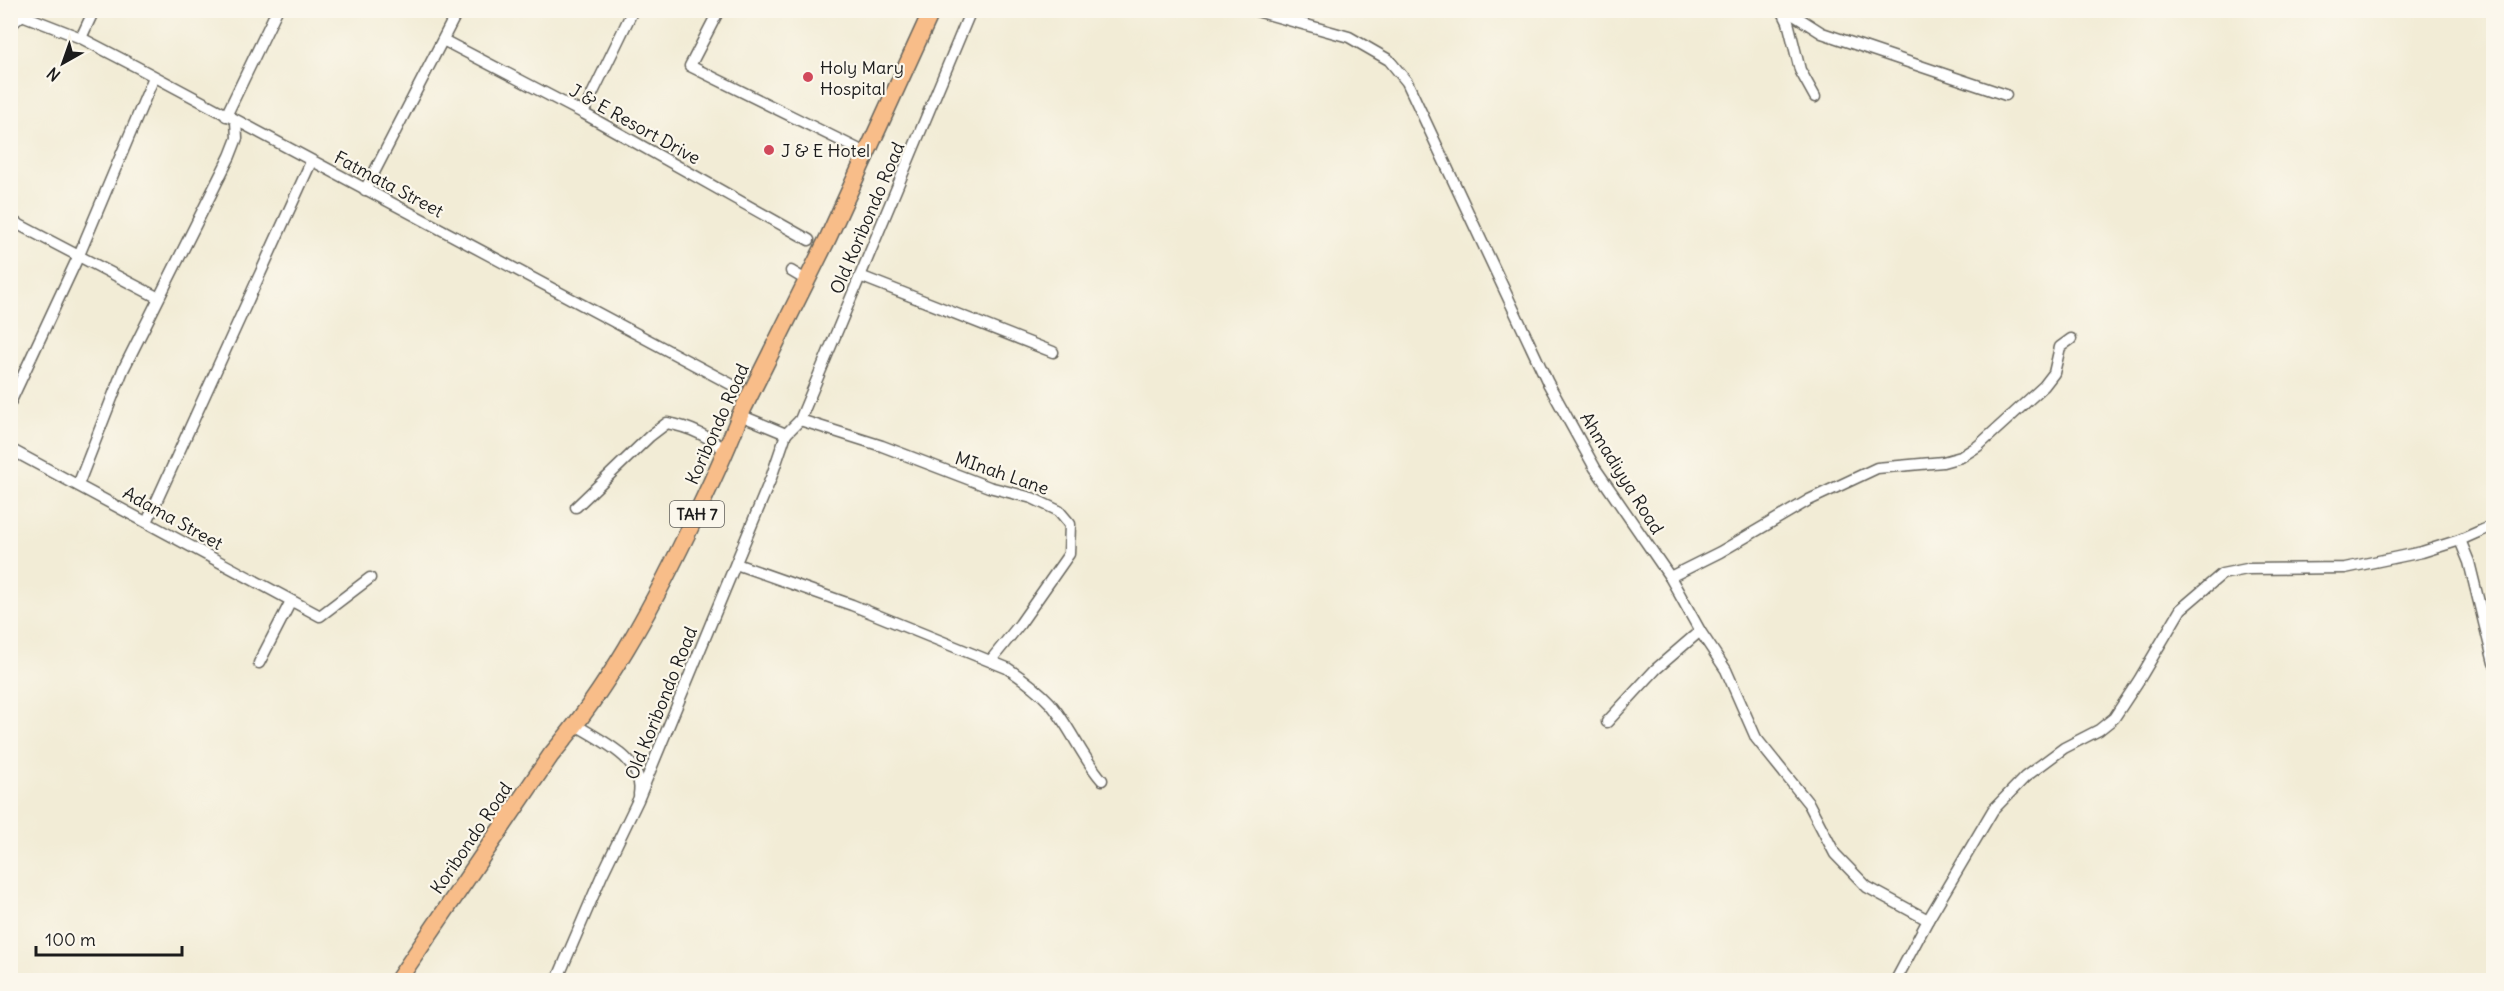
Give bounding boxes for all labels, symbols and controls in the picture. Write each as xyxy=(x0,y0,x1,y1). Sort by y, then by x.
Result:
north arrow xyxy=(33,33,93,93)
place label: Holy Mary Hospital xyxy=(820,56,904,100)
text: N xyxy=(43,63,64,86)
marker: Holy Mary Hospital xyxy=(801,70,815,84)
street label: J & E Resort Drive xyxy=(566,79,704,169)
street label: Old Koribondo Road xyxy=(825,138,910,297)
place label: J & E Hotel xyxy=(781,139,870,162)
marker: J & E Hotel xyxy=(762,143,776,157)
street label: Fatmata Street xyxy=(330,146,448,222)
street label: Koribondo Road xyxy=(680,360,754,488)
street label: Ahmadiyya Road xyxy=(1575,408,1669,539)
street label: MInah Lane xyxy=(952,446,1052,500)
street label: Adama Street xyxy=(119,481,227,555)
road number: TAH 7 xyxy=(670,501,724,527)
street label: Old Koribondo Road xyxy=(620,623,702,783)
street label: Koribondo Road xyxy=(425,777,517,898)
scale bar xyxy=(36,919,182,957)
text: 100 m xyxy=(45,928,96,951)

